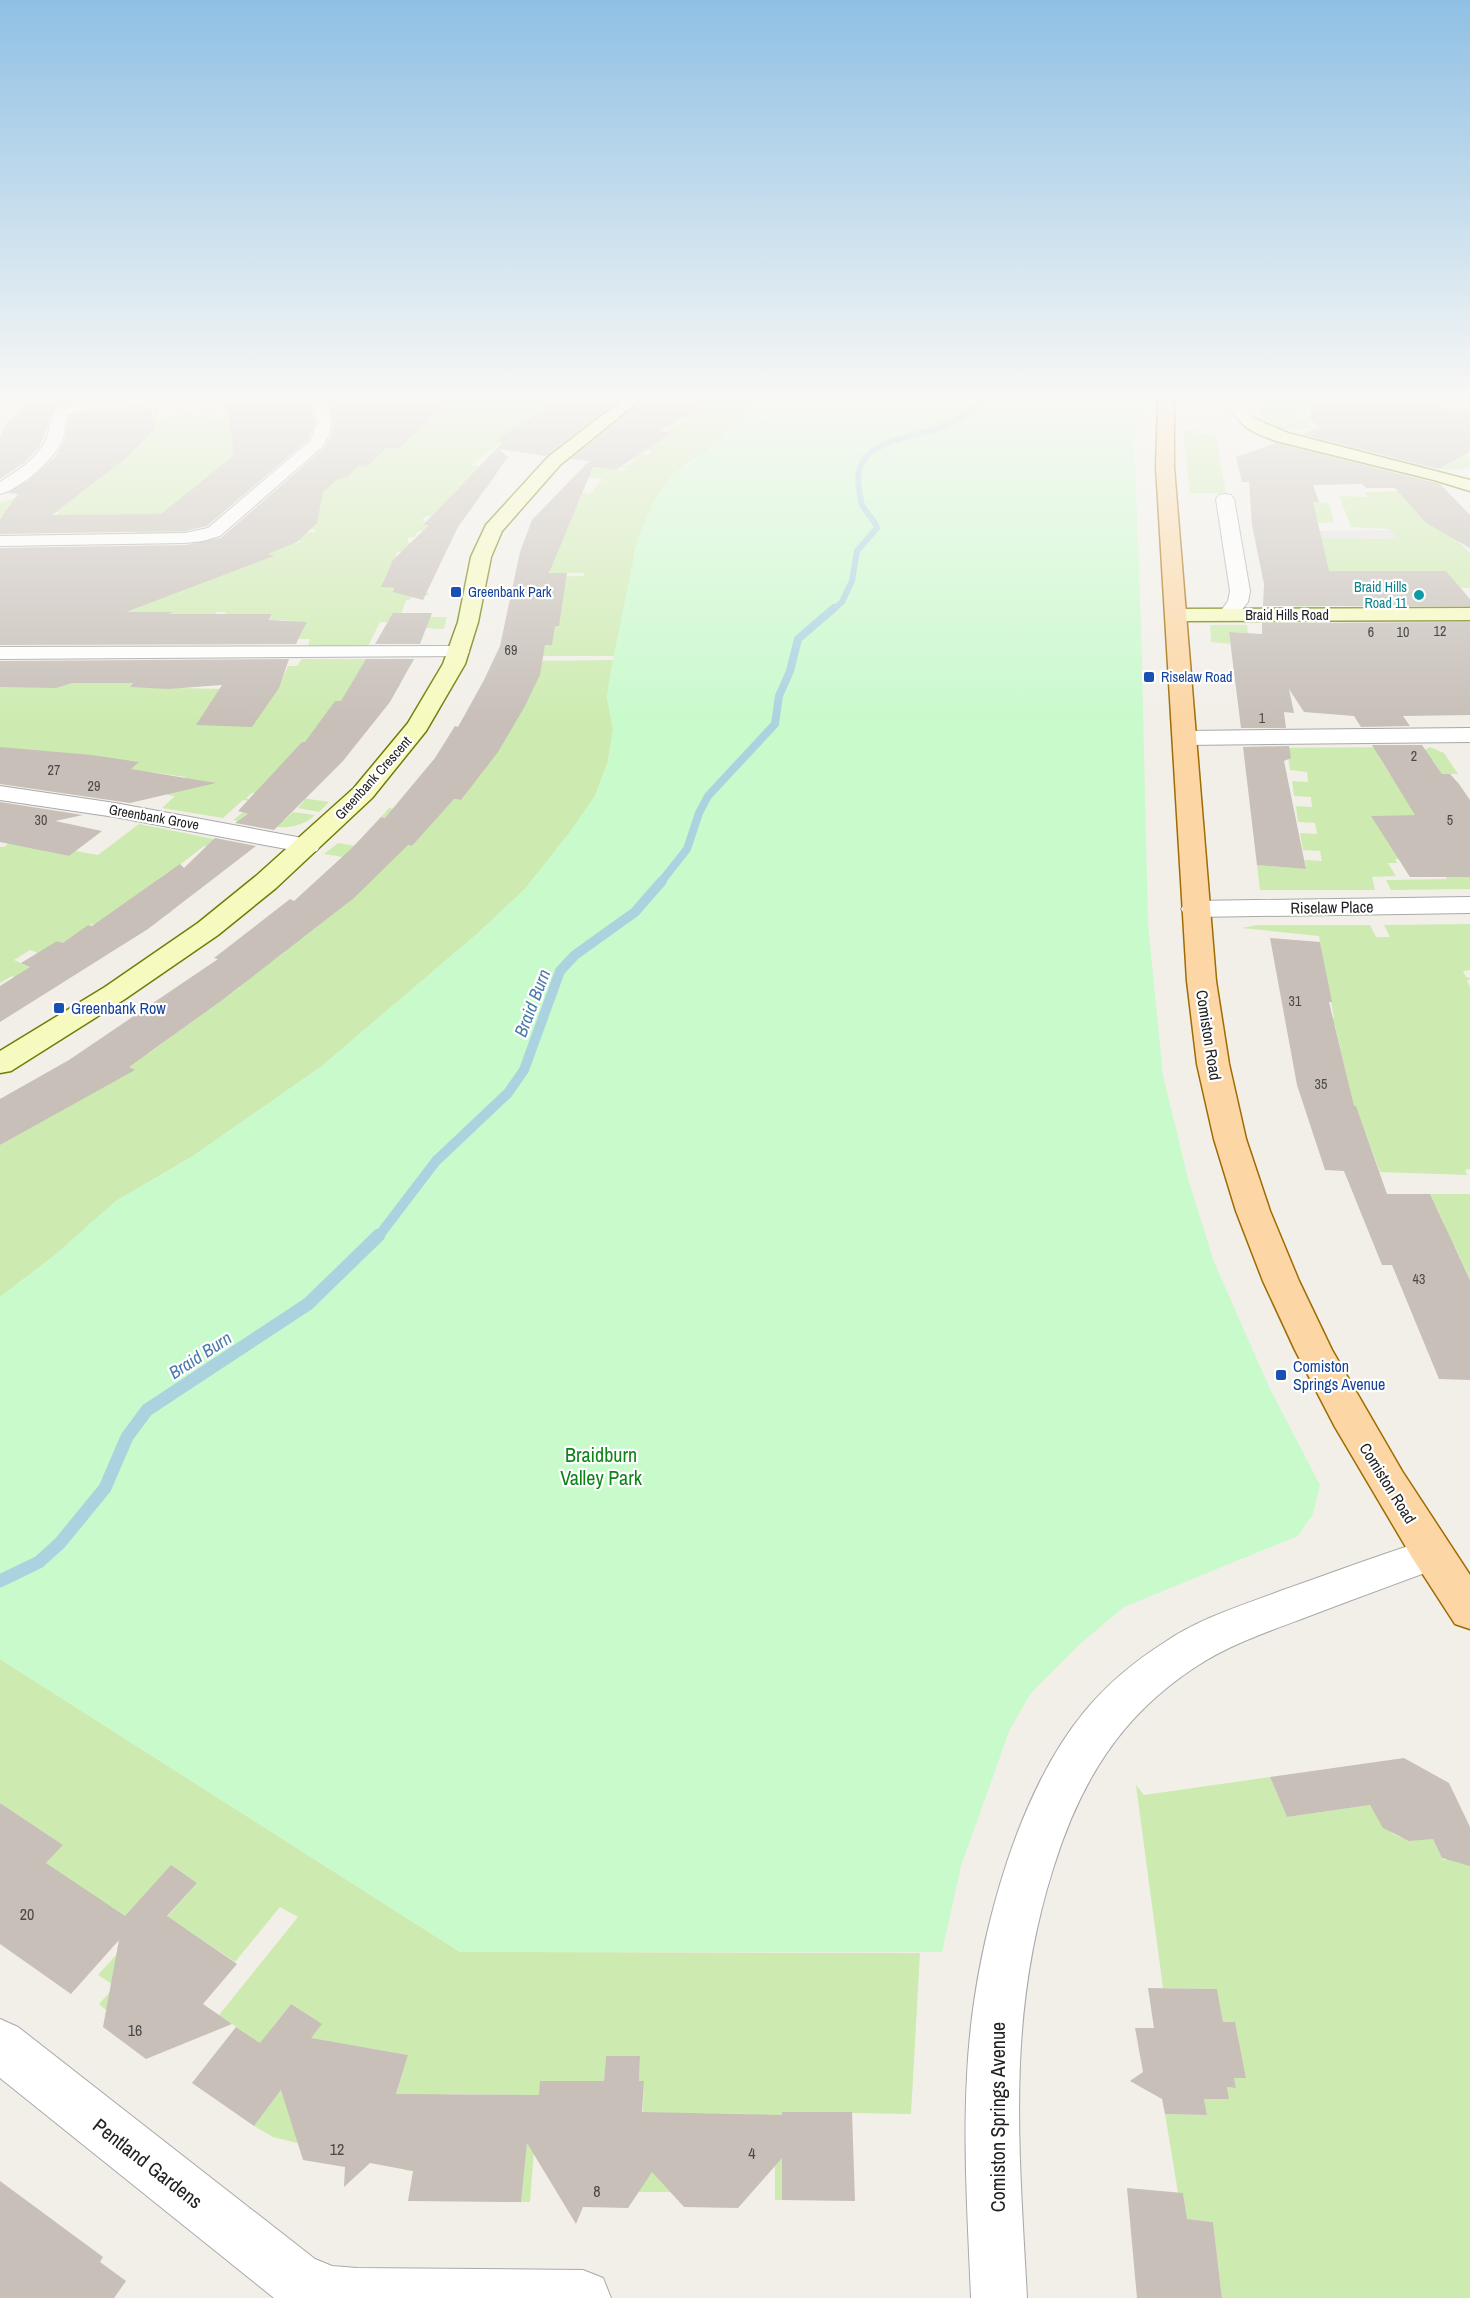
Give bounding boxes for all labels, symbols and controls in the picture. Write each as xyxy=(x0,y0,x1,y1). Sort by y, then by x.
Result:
place label: Braid Hills Road 11 xyxy=(1354,578,1408,612)
place label: Greenbank Park xyxy=(468,583,552,601)
marker: Greenbank Park xyxy=(449,585,463,599)
marker: Braid Hills Road 11 xyxy=(1412,588,1426,602)
street label: Braid Hills Road xyxy=(1245,606,1329,624)
house number: 12 xyxy=(1434,622,1446,640)
house number: 6 xyxy=(1368,623,1374,641)
house number: 10 xyxy=(1397,623,1409,641)
house number: 69 xyxy=(505,641,517,659)
place label: Riselaw Road xyxy=(1161,668,1232,686)
marker: Riselaw Road xyxy=(1142,670,1156,684)
house number: 1 xyxy=(1259,709,1266,727)
street label: Greenbank Crescent xyxy=(331,733,415,823)
house number: 2 xyxy=(1411,747,1417,765)
house number: 27 xyxy=(48,761,60,779)
house number: 29 xyxy=(88,777,100,795)
street label: Greenbank Grove xyxy=(107,800,201,834)
house number: 30 xyxy=(35,811,47,829)
house number: 5 xyxy=(1447,811,1453,829)
street label: Riselaw Place xyxy=(1290,895,1374,919)
water label: Braid Burn xyxy=(508,966,556,1040)
street label: Comiston Road xyxy=(1191,988,1227,1082)
house number: 31 xyxy=(1289,992,1302,1010)
place label: Greenbank Row xyxy=(71,997,166,1019)
marker: Greenbank Row xyxy=(52,1001,66,1015)
house number: 35 xyxy=(1315,1075,1327,1093)
house number: 43 xyxy=(1413,1270,1425,1288)
water label: Braid Burn xyxy=(164,1325,236,1385)
place label: Comiston Springs Avenue xyxy=(1293,1355,1385,1395)
marker: Comiston Springs Avenue xyxy=(1274,1368,1288,1382)
street label: Comiston Road xyxy=(1355,1439,1421,1527)
park label: Braidburn Valley Park xyxy=(560,1441,643,1491)
house number: 20 xyxy=(20,1903,34,1925)
house number: 16 xyxy=(128,2019,142,2041)
street label: Comiston Springs Avenue xyxy=(984,2022,1011,2212)
street label: Pentland Gardens xyxy=(88,2112,208,2214)
house number: 12 xyxy=(330,2138,344,2160)
house number: 4 xyxy=(748,2142,756,2164)
house number: 8 xyxy=(593,2180,601,2202)

